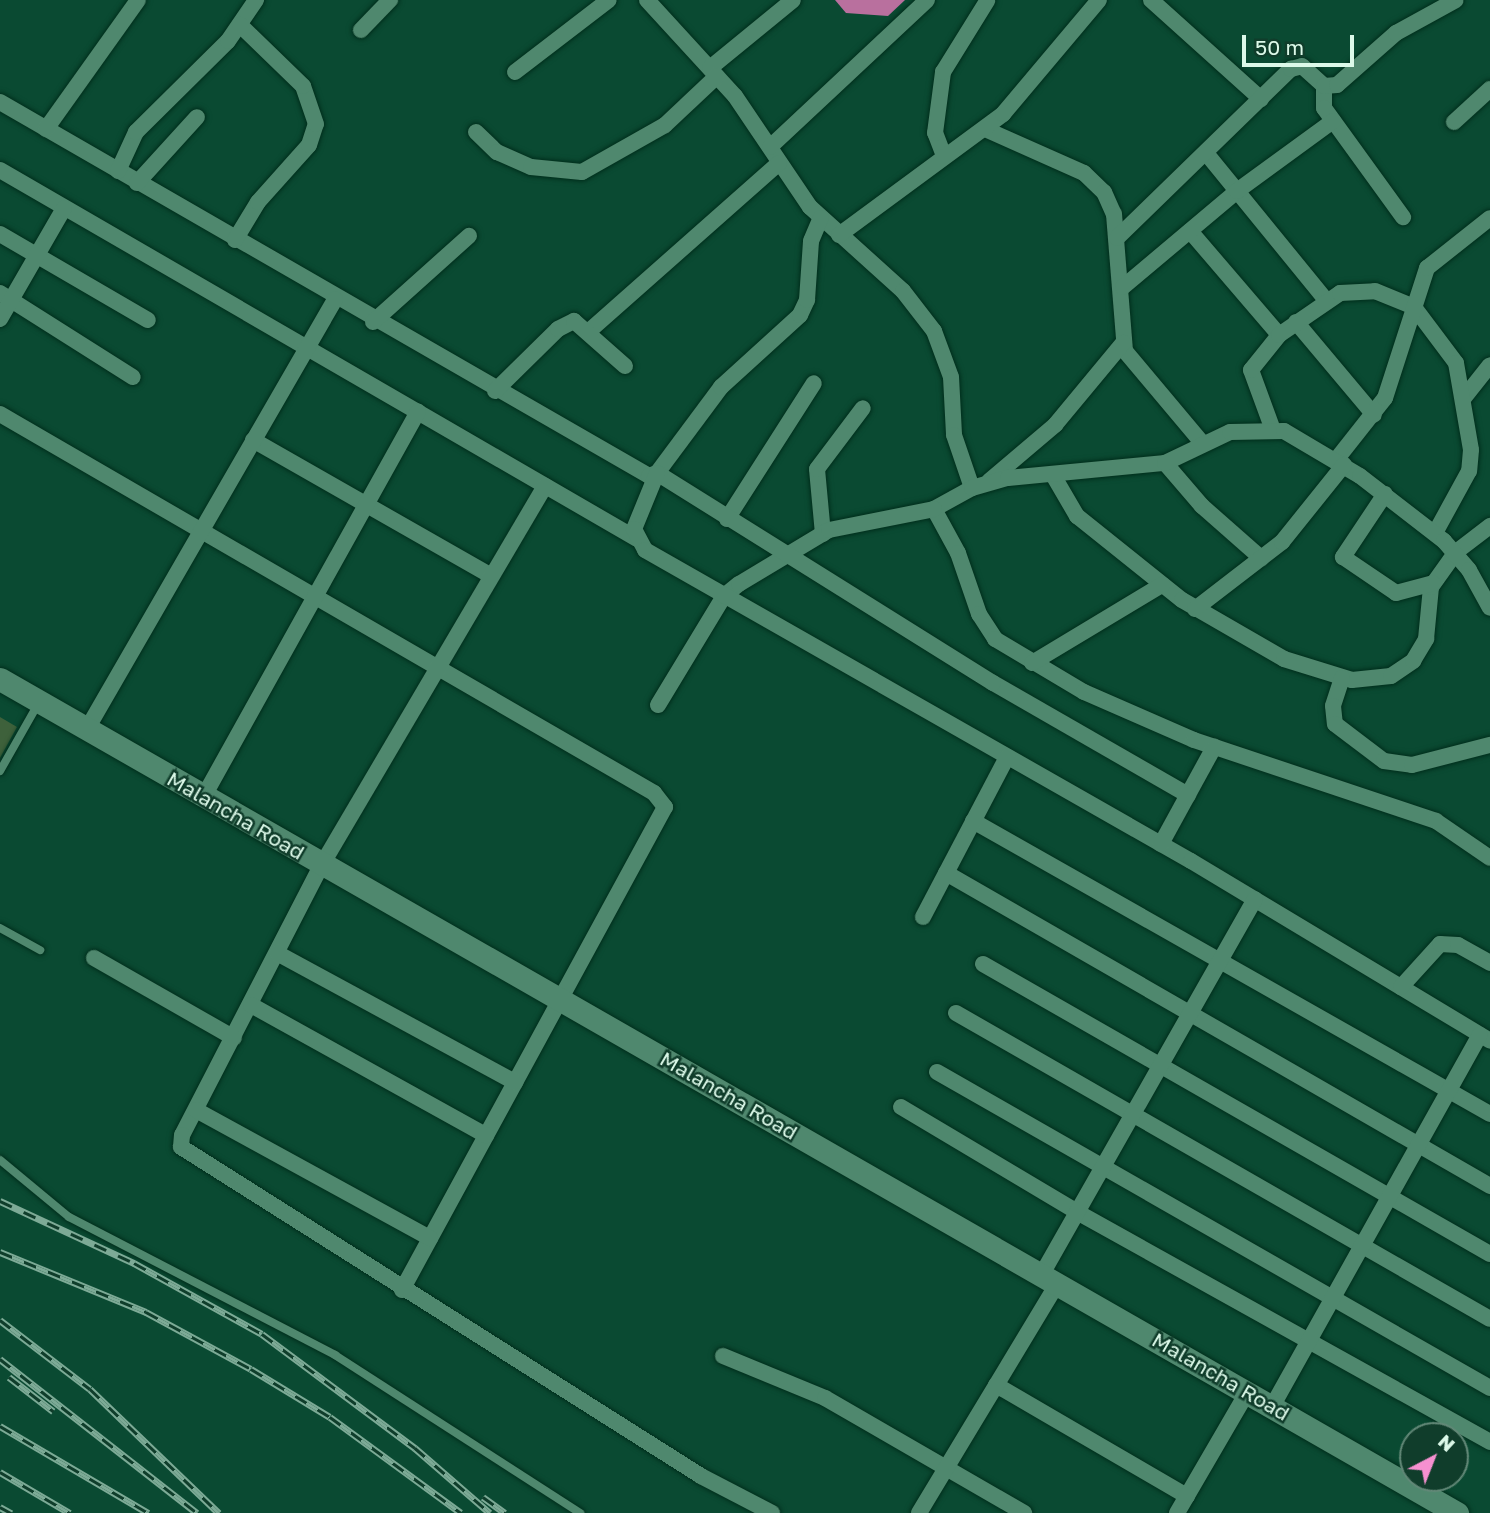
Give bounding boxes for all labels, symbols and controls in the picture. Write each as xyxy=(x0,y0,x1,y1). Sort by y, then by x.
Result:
scale bar xyxy=(1245,21,1357,65)
text: 50 m xyxy=(1255,34,1304,60)
street label: Malancha Road xyxy=(163,766,309,864)
street label: Malancha Road xyxy=(656,1046,802,1144)
street label: Malancha Road xyxy=(1148,1327,1294,1425)
north arrow xyxy=(1399,1422,1469,1492)
text: N xyxy=(1434,1429,1460,1456)

